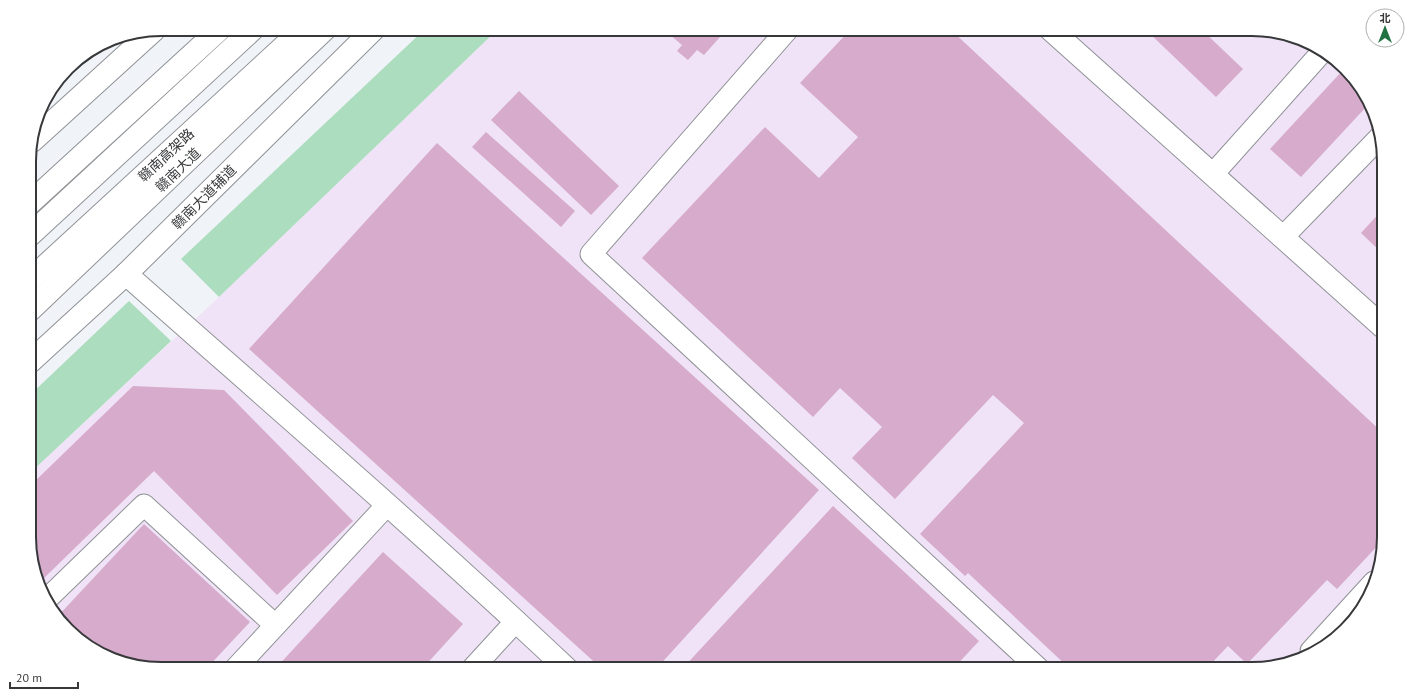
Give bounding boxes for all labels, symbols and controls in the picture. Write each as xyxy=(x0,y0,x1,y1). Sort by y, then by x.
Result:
north arrow xyxy=(1365,8,1405,48)
text: 北 xyxy=(1380,11,1391,25)
street label: 赣南高架路 xyxy=(134,125,198,185)
street label: 赣南大道 xyxy=(152,144,204,196)
street label: 赣南大道辅道 xyxy=(168,161,240,233)
scale bar xyxy=(10,664,78,690)
text: 20 m xyxy=(16,670,42,685)

